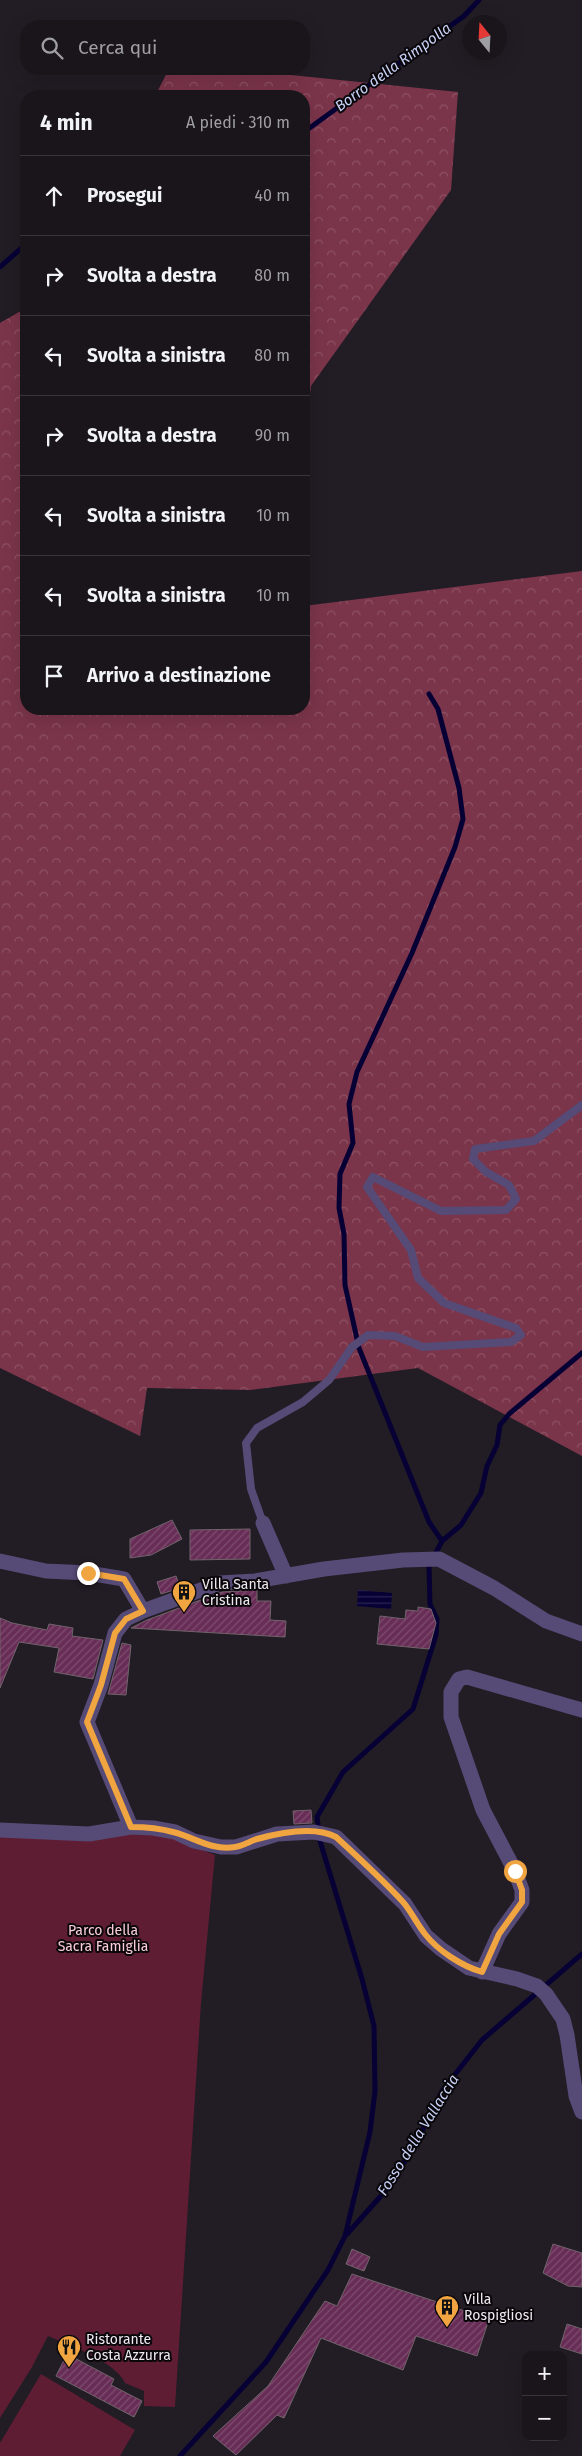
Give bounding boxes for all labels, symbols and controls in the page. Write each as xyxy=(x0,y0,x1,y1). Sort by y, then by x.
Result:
north arrow xyxy=(462,15,507,60)
water label: Borro della Rimpolla xyxy=(331,19,455,115)
search box xyxy=(20,20,310,75)
icon: search xyxy=(38,34,66,62)
text: Cerca qui xyxy=(78,36,157,59)
text: 4 min xyxy=(40,110,93,136)
text: A piedi · 310 m xyxy=(186,113,290,132)
icon: ahead xyxy=(40,182,68,210)
text: Prosegui xyxy=(87,184,162,207)
text: 40 m xyxy=(255,186,290,205)
icon: right xyxy=(40,262,68,290)
text: Svolta a destra xyxy=(87,264,217,287)
text: 80 m xyxy=(254,266,290,285)
icon: left xyxy=(40,342,68,370)
text: Svolta a sinistra xyxy=(87,344,226,367)
text: 80 m xyxy=(254,346,290,365)
icon: right xyxy=(40,422,68,450)
text: Svolta a destra xyxy=(87,424,217,447)
text: 90 m xyxy=(255,426,290,445)
icon: left xyxy=(40,502,68,530)
text: Svolta a sinistra xyxy=(87,504,226,527)
text: 10 m xyxy=(256,506,290,525)
icon: left xyxy=(40,582,68,610)
text: Svolta a sinistra xyxy=(87,584,226,607)
text: 10 m xyxy=(256,586,290,605)
icon: arrive xyxy=(40,662,68,690)
text: Arrivo a destinazione xyxy=(87,664,271,687)
route end xyxy=(77,1562,100,1585)
place label: Villa Santa Cristina xyxy=(202,1576,269,1609)
building icon: Villa Santa Cristina xyxy=(171,1579,197,1613)
route start xyxy=(504,1860,527,1883)
park label: Parco della Sacra Famiglia xyxy=(58,1922,148,1955)
water label: Fosso della Vallaccia xyxy=(373,2071,463,2199)
place label: Villa Rospigliosi xyxy=(464,2291,533,2324)
building icon: Villa Rospigliosi xyxy=(434,2294,460,2328)
place label: Ristorante Costa Azzurra xyxy=(86,2331,171,2364)
restaurant icon: Ristorante Costa Azzurra xyxy=(56,2334,82,2368)
map controls xyxy=(522,2351,567,2441)
button: + xyxy=(522,2351,567,2396)
button: − xyxy=(522,2396,567,2441)

